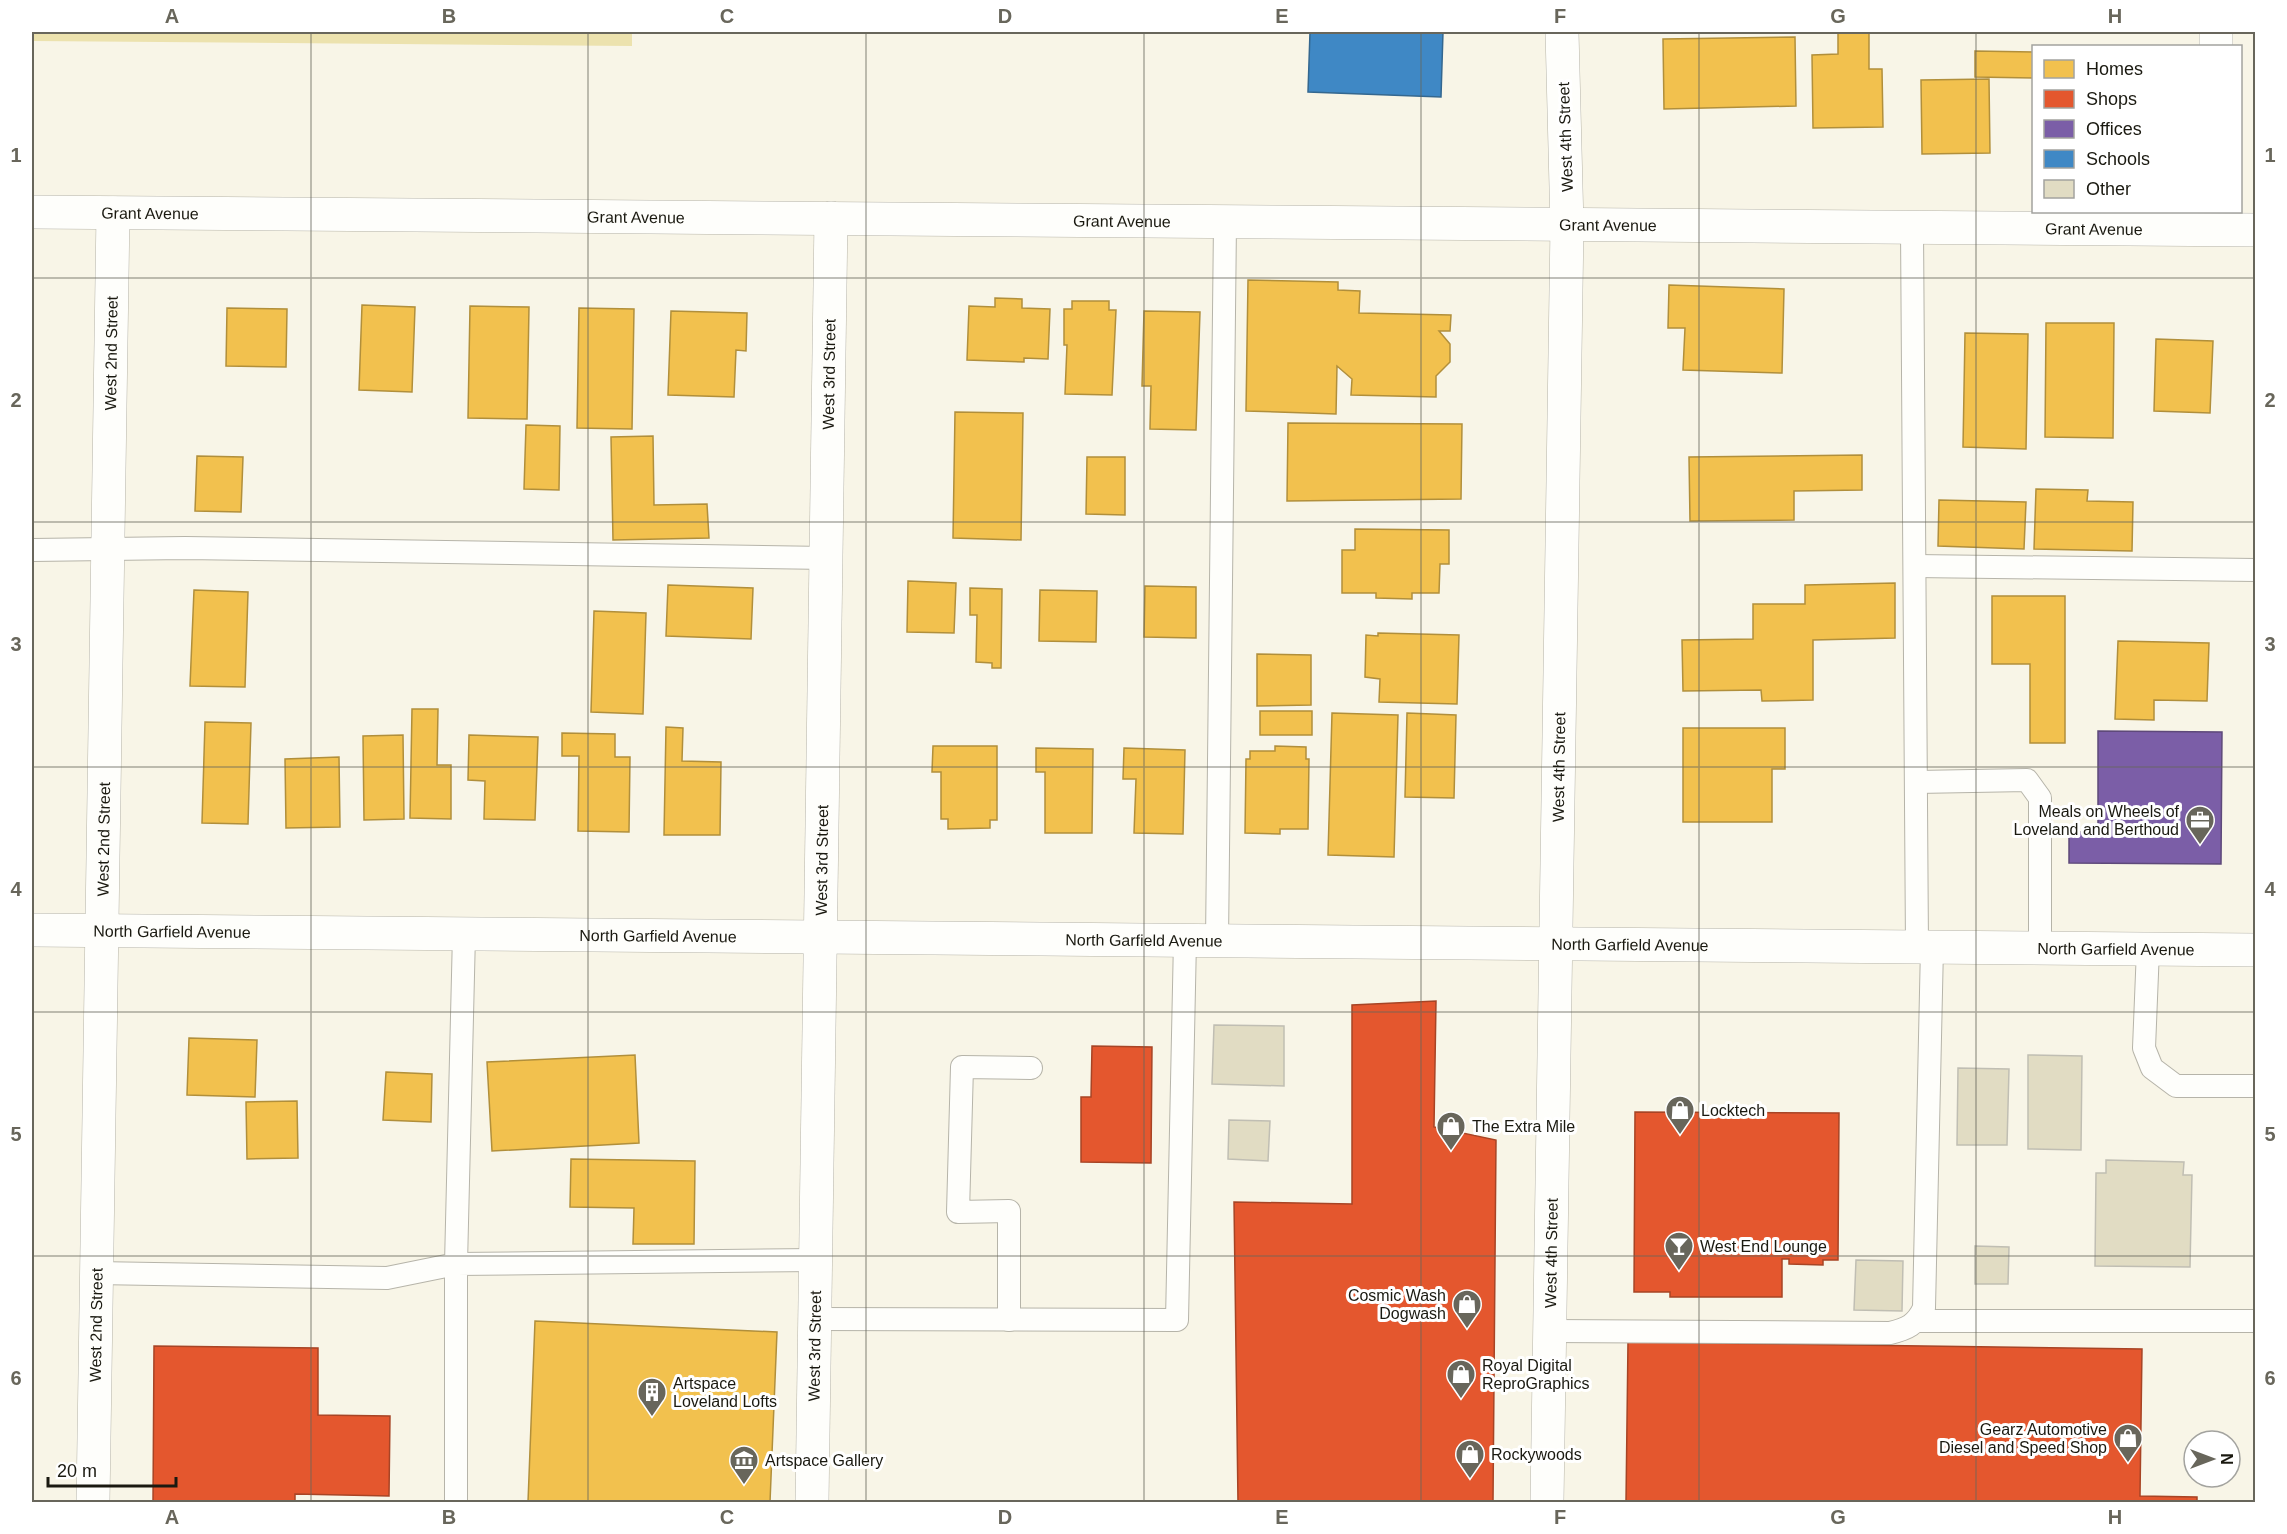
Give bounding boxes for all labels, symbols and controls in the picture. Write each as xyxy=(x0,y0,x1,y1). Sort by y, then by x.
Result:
text: A xyxy=(165,5,179,27)
text: B xyxy=(442,5,456,27)
text: C xyxy=(720,5,734,27)
text: D xyxy=(998,5,1012,27)
text: E xyxy=(1275,5,1289,27)
text: F xyxy=(1554,5,1566,27)
text: G xyxy=(1830,5,1846,27)
text: H xyxy=(2108,5,2122,27)
legend xyxy=(2032,45,2242,213)
text: Homes xyxy=(2086,59,2143,79)
street label: West 4th Street xyxy=(1555,81,1576,192)
text: Shops xyxy=(2086,89,2137,109)
text: Offices xyxy=(2086,119,2142,139)
text: 1 xyxy=(10,144,22,166)
text: 1 xyxy=(2264,144,2276,166)
text: Schools xyxy=(2086,149,2150,169)
text: Other xyxy=(2086,179,2131,199)
street label: Grant Avenue xyxy=(101,205,199,222)
street label: Grant Avenue xyxy=(587,208,685,226)
street label: Grant Avenue xyxy=(1073,212,1171,230)
street label: Grant Avenue xyxy=(1559,216,1657,234)
street label: Grant Avenue xyxy=(2045,220,2143,238)
street label: West 2nd Street xyxy=(102,295,121,411)
street label: West 3rd Street xyxy=(820,318,839,430)
text: 2 xyxy=(10,389,22,411)
text: 2 xyxy=(2264,389,2276,411)
text: 3 xyxy=(10,633,22,655)
text: 3 xyxy=(2264,633,2276,655)
street label: West 4th Street xyxy=(1550,711,1568,822)
street label: West 2nd Street xyxy=(94,781,113,896)
place label: Meals on Wheels of Loveland and Berthoud xyxy=(2014,803,2180,838)
street label: West 3rd Street xyxy=(813,804,831,916)
office icon: Meals on Wheels of Loveland and Berthoud xyxy=(2184,804,2216,846)
text: 4 xyxy=(10,878,22,900)
text: 4 xyxy=(2264,878,2276,900)
street label: North Garfield Avenue xyxy=(93,923,251,941)
street label: North Garfield Avenue xyxy=(579,927,737,945)
street label: North Garfield Avenue xyxy=(1065,931,1223,950)
street label: North Garfield Avenue xyxy=(1551,936,1709,954)
street label: North Garfield Avenue xyxy=(2037,940,2195,958)
shop icon: Locktech xyxy=(1664,1094,1696,1136)
place label: Locktech xyxy=(1701,1102,1765,1119)
shop icon: The Extra Mile xyxy=(1435,1110,1467,1152)
place label: The Extra Mile xyxy=(1472,1118,1575,1135)
text: 5 xyxy=(10,1123,22,1145)
text: 5 xyxy=(2264,1123,2276,1145)
street label: West 4th Street xyxy=(1542,1197,1561,1308)
bar icon: West End Lounge xyxy=(1663,1230,1695,1272)
place label: West End Lounge xyxy=(1700,1238,1827,1255)
street label: West 2nd Street xyxy=(87,1267,106,1382)
place label: Cosmic Wash Dogwash xyxy=(1348,1287,1446,1322)
shop icon: Cosmic Wash Dogwash xyxy=(1451,1288,1483,1330)
street label: West 3rd Street xyxy=(805,1290,824,1402)
place label: Royal Digital ReproGraphics xyxy=(1482,1357,1590,1392)
shop icon: Royal Digital ReproGraphics xyxy=(1445,1358,1477,1400)
text: 6 xyxy=(10,1367,22,1389)
text: 6 xyxy=(2264,1367,2276,1389)
place label: Artspace Loveland Lofts xyxy=(673,1375,777,1410)
building icon: Artspace Loveland Lofts xyxy=(636,1376,668,1418)
place label: Gearz Automotive Diesel and Speed Shop xyxy=(1939,1421,2107,1456)
shop icon: Gearz Automotive Diesel and Speed Shop xyxy=(2112,1422,2144,1464)
north arrow xyxy=(2182,1429,2242,1489)
shop icon: Rockywoods xyxy=(1454,1438,1486,1480)
museum icon: Artspace Gallery xyxy=(728,1444,760,1486)
place label: Rockywoods xyxy=(1491,1446,1582,1463)
scale bar xyxy=(48,1450,176,1488)
place label: Artspace Gallery xyxy=(765,1452,883,1469)
text: N xyxy=(2218,1453,2235,1465)
text: 20 m xyxy=(57,1461,97,1481)
text: A xyxy=(165,1506,179,1528)
text: B xyxy=(442,1506,456,1528)
text: C xyxy=(720,1506,734,1528)
text: D xyxy=(998,1506,1012,1528)
text: E xyxy=(1275,1506,1289,1528)
text: F xyxy=(1554,1506,1566,1528)
text: G xyxy=(1830,1506,1846,1528)
text: H xyxy=(2108,1506,2122,1528)

